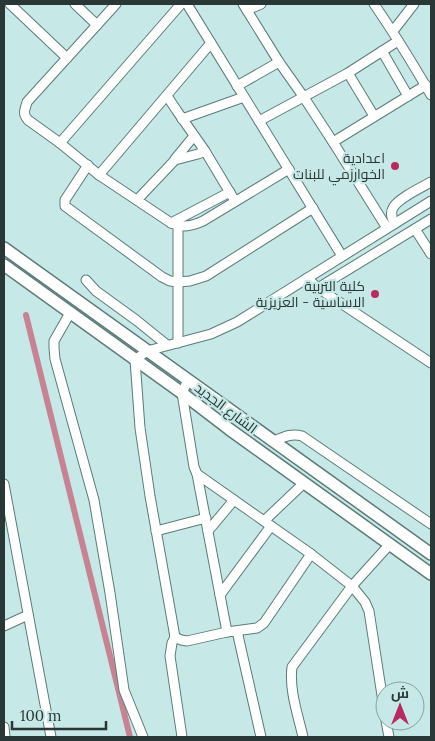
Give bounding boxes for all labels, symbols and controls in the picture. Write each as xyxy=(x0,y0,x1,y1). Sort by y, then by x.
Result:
place label: اعدادية الخوارزمي للبنات xyxy=(293,149,385,186)
marker: اعدادية الخوارزمي للبنات xyxy=(389,160,401,172)
place label: كلية التربية الاساسية - العزيزية xyxy=(256,277,365,311)
marker: كلية التربية الاساسية - العزيزية xyxy=(369,288,381,300)
street label: الشارع الجديد xyxy=(191,379,261,437)
north arrow xyxy=(375,681,425,731)
text: ش xyxy=(391,684,409,702)
scale bar xyxy=(12,698,106,730)
text: 100 m xyxy=(20,706,61,725)

